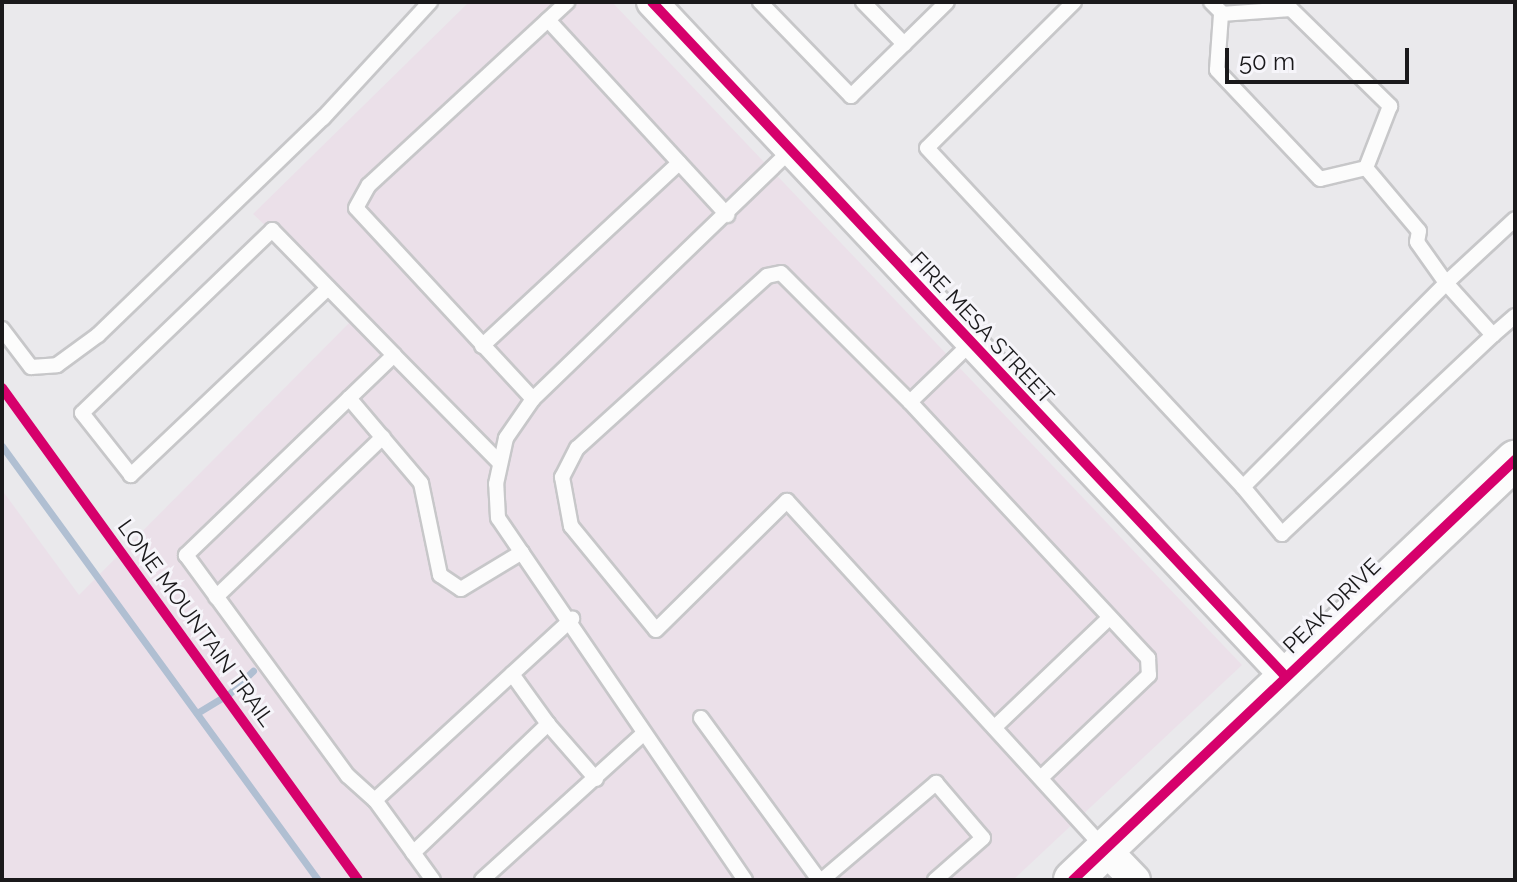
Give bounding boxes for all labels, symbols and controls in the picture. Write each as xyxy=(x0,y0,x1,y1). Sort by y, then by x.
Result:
scale bar xyxy=(1229,32,1413,82)
text: 50 m xyxy=(1239,47,1295,76)
street label: FIRE MESA STREET xyxy=(904,246,1060,410)
street label: LONE MOUNTAIN TRAIL xyxy=(112,514,280,732)
street label: PEAK DRIVE xyxy=(1278,553,1386,659)

